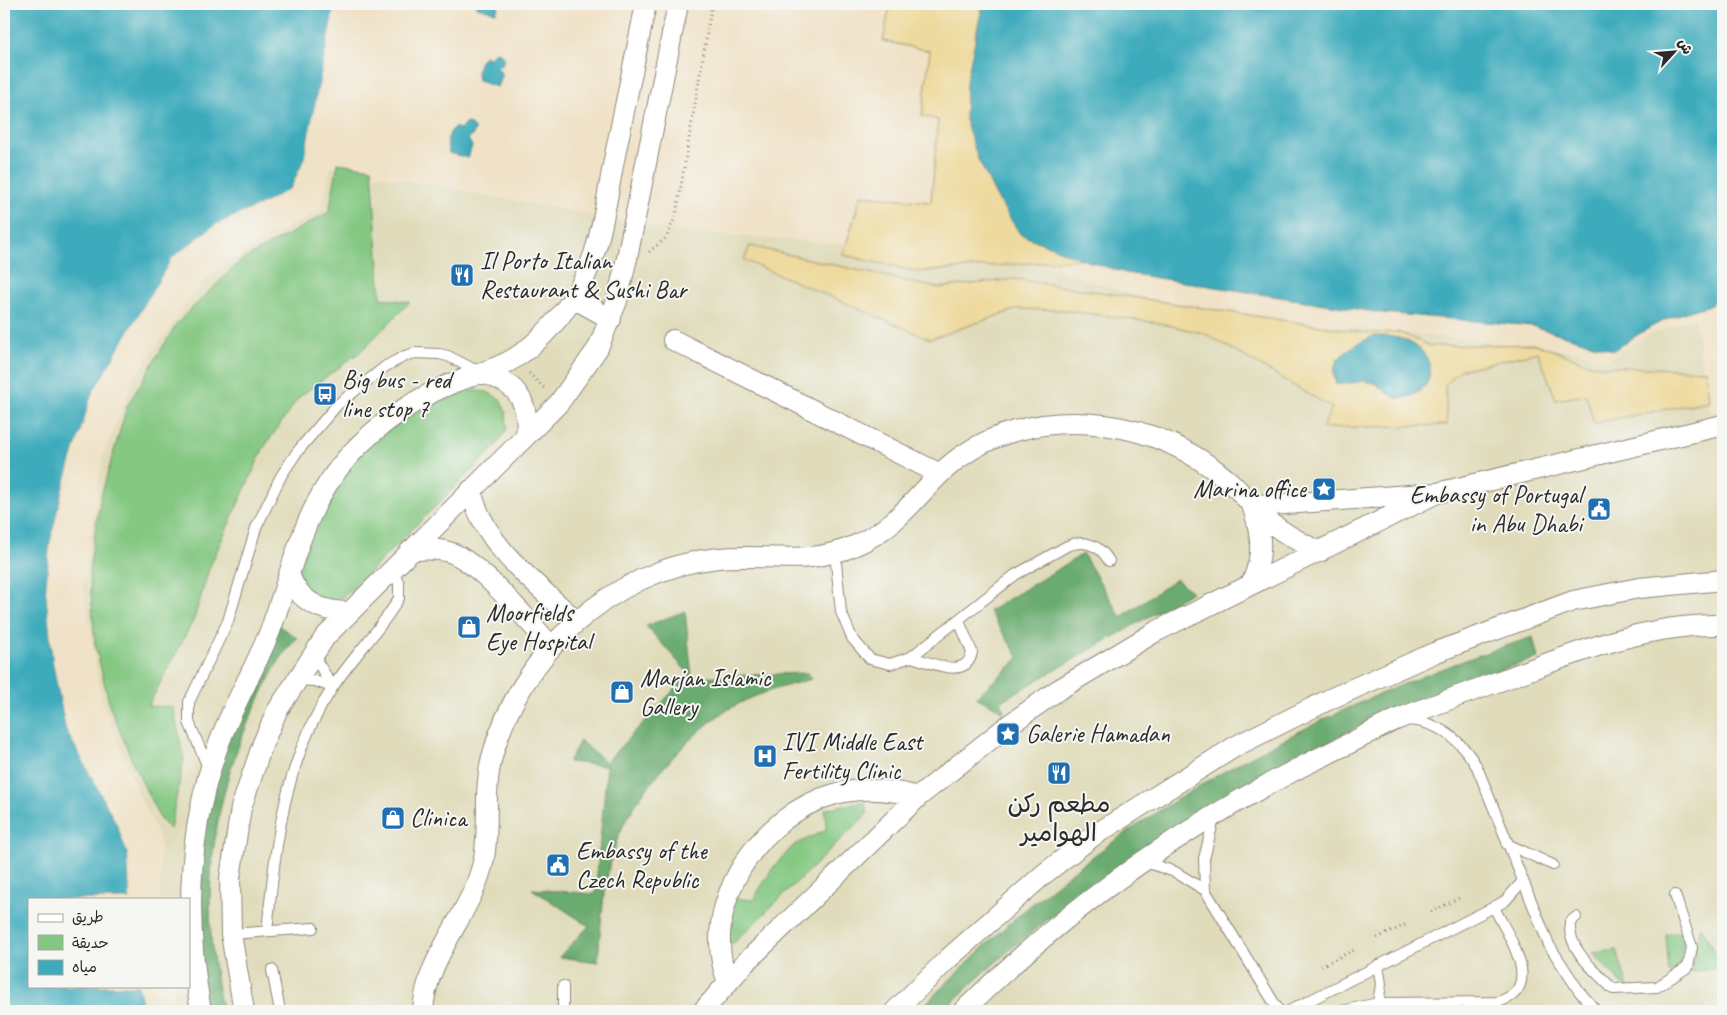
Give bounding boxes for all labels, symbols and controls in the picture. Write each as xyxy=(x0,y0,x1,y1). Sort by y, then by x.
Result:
north arrow xyxy=(1650,28,1700,78)
text: ش xyxy=(1674,36,1696,57)
place label: Il Porto Italian Restaurant & Sushi Bar xyxy=(480,245,689,306)
restaurant icon: Il Porto Italian Restaurant & Sushi Bar xyxy=(449,262,475,288)
place label: Big bus - red line stop 7 xyxy=(342,364,455,425)
bus stop icon: Big bus - red line stop 7 xyxy=(312,381,338,407)
place label: Marina office xyxy=(1193,473,1308,505)
place icon: Marina office xyxy=(1311,476,1337,502)
place label: Embassy of Portugal in Abu Dhabi xyxy=(1410,479,1587,540)
public building icon: Embassy of Portugal in Abu Dhabi xyxy=(1586,496,1612,522)
place label: Moorfields Eye Hospital xyxy=(486,597,596,658)
shop icon: Moorfields Eye Hospital xyxy=(456,614,482,640)
place label: Marjan Islamic Gallery xyxy=(640,662,772,723)
shop icon: Marjan Islamic Gallery xyxy=(609,679,635,705)
place label: Galerie Hamadan xyxy=(1026,718,1170,750)
place icon: Galerie Hamadan xyxy=(995,721,1021,747)
place label: IVI Middle East Fertility Clinic xyxy=(782,726,925,787)
hospital icon: IVI Middle East Fertility Clinic xyxy=(752,743,778,769)
restaurant icon: مطعم ركن الهوامير xyxy=(1046,760,1072,786)
place label: مطعم ركن الهوامير xyxy=(1008,788,1110,849)
place label: Clinica xyxy=(410,802,469,834)
shop icon: Clinica xyxy=(380,805,406,831)
place label: Embassy of the Czech Republic xyxy=(576,835,708,896)
public building icon: Embassy of the Czech Republic xyxy=(545,852,571,878)
legend xyxy=(28,898,190,988)
text: طريق xyxy=(72,908,104,927)
text: حديقة xyxy=(72,934,109,953)
text: مياه xyxy=(72,958,97,977)

